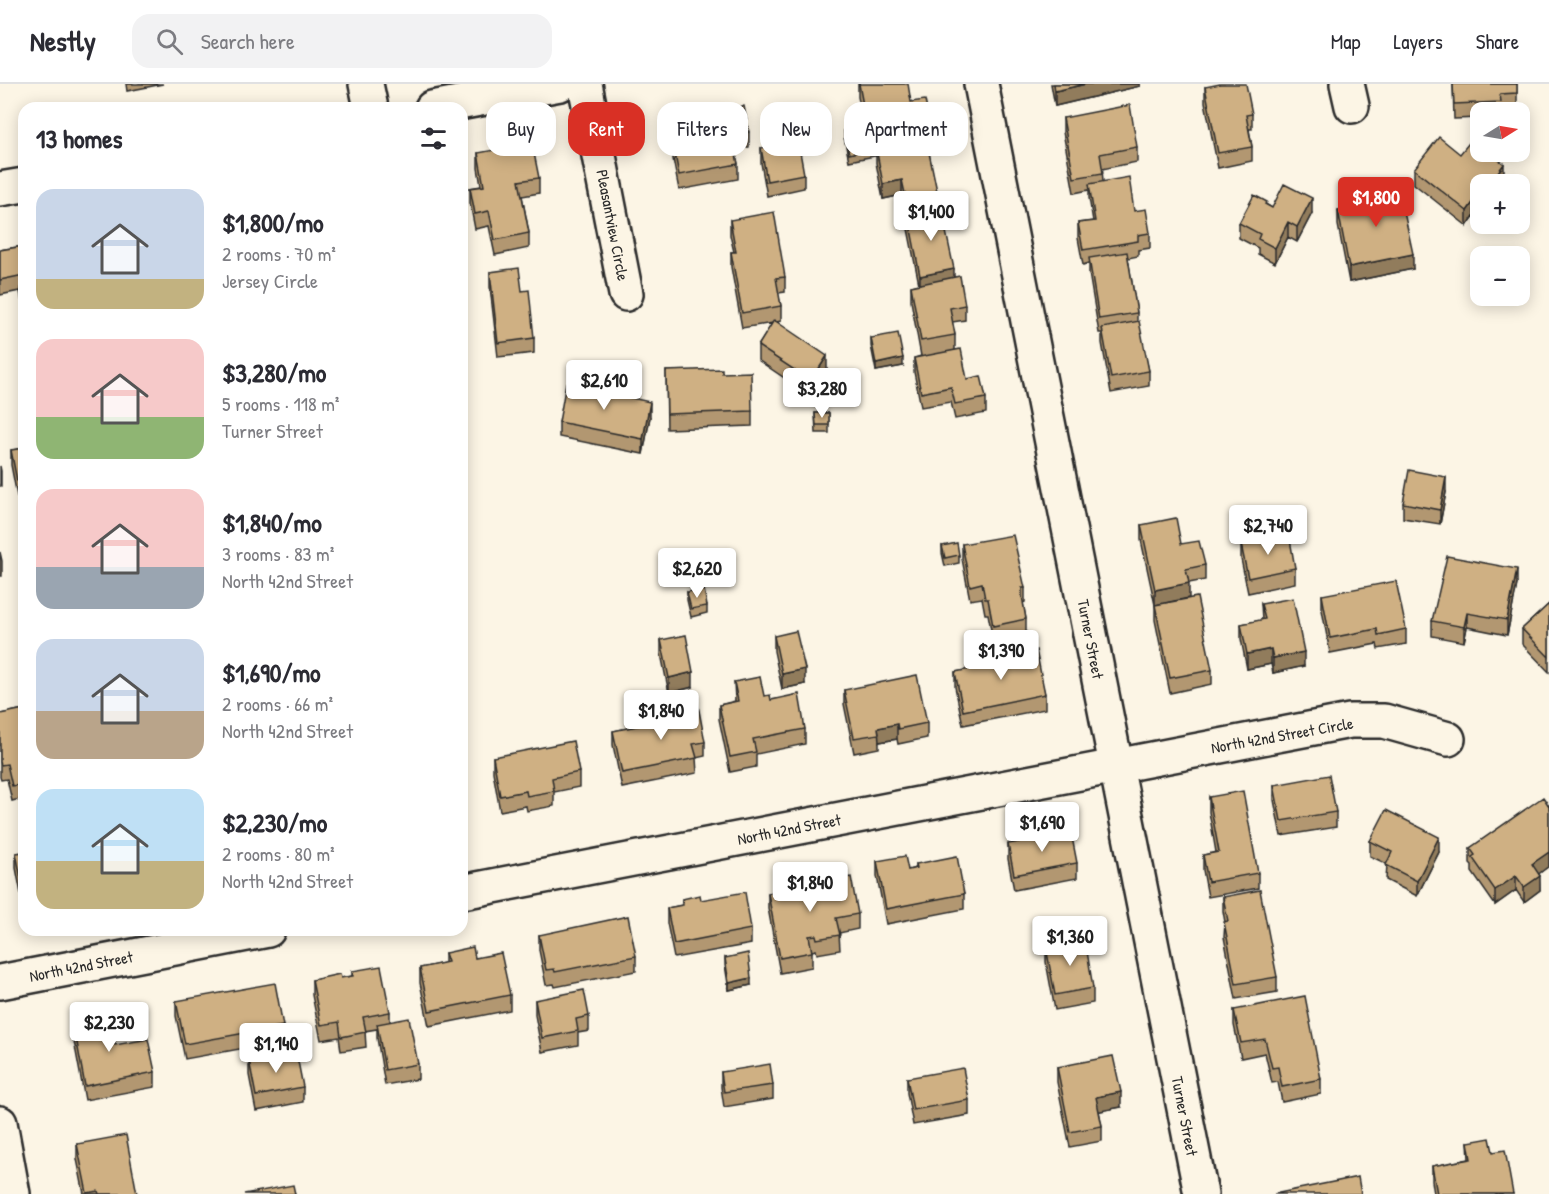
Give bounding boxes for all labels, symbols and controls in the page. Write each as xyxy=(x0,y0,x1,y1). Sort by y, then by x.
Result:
search box xyxy=(132,14,552,68)
text: Nestly xyxy=(30,22,96,60)
icon: search xyxy=(153,25,186,58)
text: Search here xyxy=(201,26,295,56)
text: Map xyxy=(1331,27,1360,56)
text: Layers xyxy=(1393,27,1443,56)
text: Share xyxy=(1476,27,1519,56)
chip: Buy xyxy=(486,102,556,156)
chip: Rent xyxy=(568,102,645,156)
chip: Filters xyxy=(657,102,748,156)
chip: New xyxy=(760,102,832,156)
chip: Apartment xyxy=(844,102,968,156)
north arrow xyxy=(1470,102,1530,162)
map controls xyxy=(1470,102,1530,306)
text: 13 homes xyxy=(36,121,123,156)
icon: filters xyxy=(417,122,450,155)
street label: Pleasantview Circle xyxy=(591,168,635,283)
button: + xyxy=(1470,174,1530,234)
pin: $1,800 xyxy=(1327,177,1425,228)
text: $1,800 xyxy=(1352,183,1400,210)
pin: $1,400 xyxy=(882,191,980,242)
text: $1,400 xyxy=(908,197,954,224)
text: $1,800/mo xyxy=(222,205,324,240)
icon: home xyxy=(84,213,156,285)
text: 2 rooms · 70 m² xyxy=(222,240,336,267)
button: − xyxy=(1470,246,1530,306)
text: Jersey Circle xyxy=(222,267,318,294)
text: $3,280/mo xyxy=(222,355,326,390)
pin: $2,610 xyxy=(555,360,653,411)
icon: home xyxy=(84,363,156,435)
text: $2,610 xyxy=(580,366,628,393)
pin: $3,280 xyxy=(773,368,871,419)
text: $3,280 xyxy=(797,374,847,401)
text: 5 rooms · 118 m² xyxy=(222,390,339,417)
text: Turner Street xyxy=(222,417,323,444)
text: $1,840/mo xyxy=(222,505,322,540)
pin: $2,740 xyxy=(1219,505,1317,556)
text: $2,740 xyxy=(1243,511,1293,538)
icon: home xyxy=(84,513,156,585)
text: 3 rooms · 83 m² xyxy=(222,540,334,567)
pin: $2,620 xyxy=(648,548,746,599)
text: $2,620 xyxy=(672,554,722,581)
text: North 42nd Street xyxy=(222,567,353,594)
street label: Turner Street xyxy=(1072,597,1110,681)
pin: $1,390 xyxy=(952,630,1050,681)
text: $1,390 xyxy=(978,636,1024,663)
text: $1,690/mo xyxy=(222,655,321,690)
icon: home xyxy=(84,663,156,735)
text: 2 rooms · 66 m² xyxy=(222,690,333,717)
pin: $1,840 xyxy=(612,690,710,741)
text: $1,840 xyxy=(638,696,684,723)
street label: North 42nd Street Circle xyxy=(1209,712,1355,758)
text: North 42nd Street xyxy=(222,717,353,744)
pin: $1,690 xyxy=(993,802,1091,853)
text: $2,230/mo xyxy=(222,805,327,840)
street label: North 42nd Street xyxy=(735,808,843,850)
text: $1,690 xyxy=(1019,808,1065,835)
icon: home xyxy=(84,813,156,885)
text: 2 rooms · 80 m² xyxy=(222,840,335,867)
pin: $1,840 xyxy=(761,862,859,913)
text: North 42nd Street xyxy=(222,867,353,894)
text: $1,840 xyxy=(787,868,833,895)
pin: $1,360 xyxy=(1021,916,1119,967)
text: $1,360 xyxy=(1046,922,1094,949)
street label: North 42nd Street xyxy=(27,945,135,987)
pin: $2,230 xyxy=(60,1002,158,1053)
text: $2,230 xyxy=(84,1008,134,1035)
pin: $1,140 xyxy=(227,1023,325,1074)
text: $1,140 xyxy=(253,1029,299,1056)
street label: Turner Street xyxy=(1166,1074,1204,1158)

